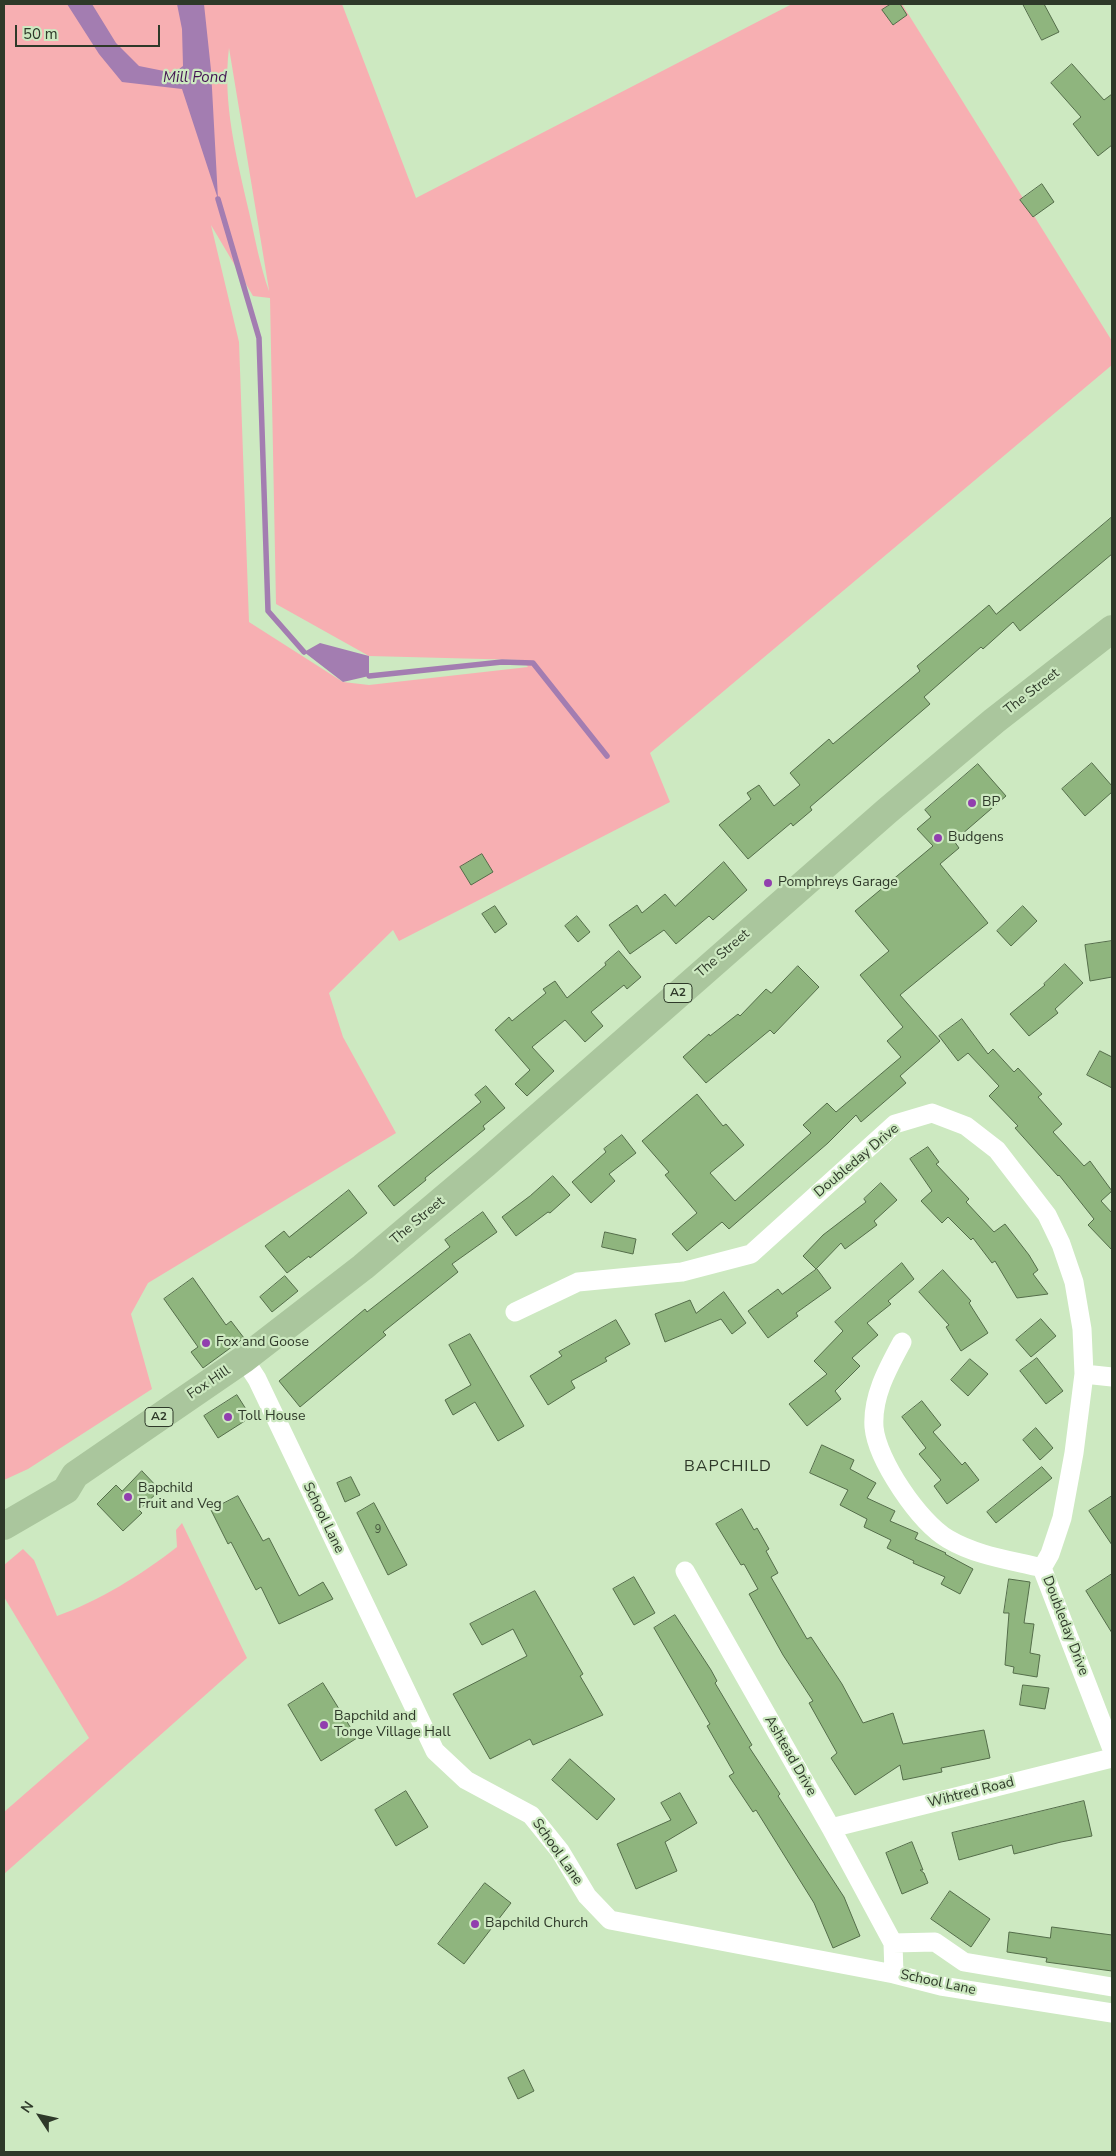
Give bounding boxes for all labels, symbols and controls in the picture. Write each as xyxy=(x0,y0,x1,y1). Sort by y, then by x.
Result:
scale bar xyxy=(18,15,162,47)
text: 50 m xyxy=(23,24,58,44)
water label: Mill Pond xyxy=(163,69,227,87)
street label: The Street xyxy=(1001,665,1063,719)
place label: BP xyxy=(982,795,1000,811)
marker: BP xyxy=(966,797,978,809)
place label: Budgens xyxy=(948,830,1004,846)
marker: Budgens xyxy=(932,832,944,844)
place label: Pomphreys Garage xyxy=(778,875,898,891)
marker: Pomphreys Garage xyxy=(762,877,774,889)
street label: The Street xyxy=(693,926,753,982)
road number: A2 xyxy=(664,984,692,1002)
street label: Doubleday Drive xyxy=(811,1121,903,1201)
street label: The Street xyxy=(387,1193,449,1249)
place label: Fox and Goose xyxy=(216,1335,309,1351)
marker: Fox and Goose xyxy=(200,1337,212,1349)
street label: Fox Hill xyxy=(184,1363,234,1403)
road number: A2 xyxy=(145,1408,173,1426)
place label: Toll House xyxy=(238,1409,306,1425)
marker: Toll House xyxy=(222,1411,234,1423)
district label: BAPCHILD xyxy=(683,1457,773,1477)
street label: School Lane xyxy=(299,1480,347,1556)
place label: Bapchild Fruit and Veg xyxy=(138,1481,222,1514)
marker: Bapchild Fruit and Veg xyxy=(122,1491,134,1503)
house number: 9 xyxy=(375,1523,381,1537)
street label: Doubleday Drive xyxy=(1038,1574,1092,1678)
place label: Bapchild and Tonge Village Hall xyxy=(334,1709,451,1741)
street label: Ashtead Drive xyxy=(760,1713,820,1799)
marker: Bapchild and Tonge Village Hall xyxy=(318,1719,330,1731)
street label: Wihtred Road xyxy=(926,1774,1016,1812)
street label: School Lane xyxy=(528,1816,586,1888)
place label: Bapchild Church xyxy=(485,1916,588,1932)
marker: Bapchild Church xyxy=(469,1918,481,1930)
street label: School Lane xyxy=(899,1967,977,1999)
north arrow xyxy=(15,2091,65,2141)
text: N xyxy=(17,2097,38,2117)

